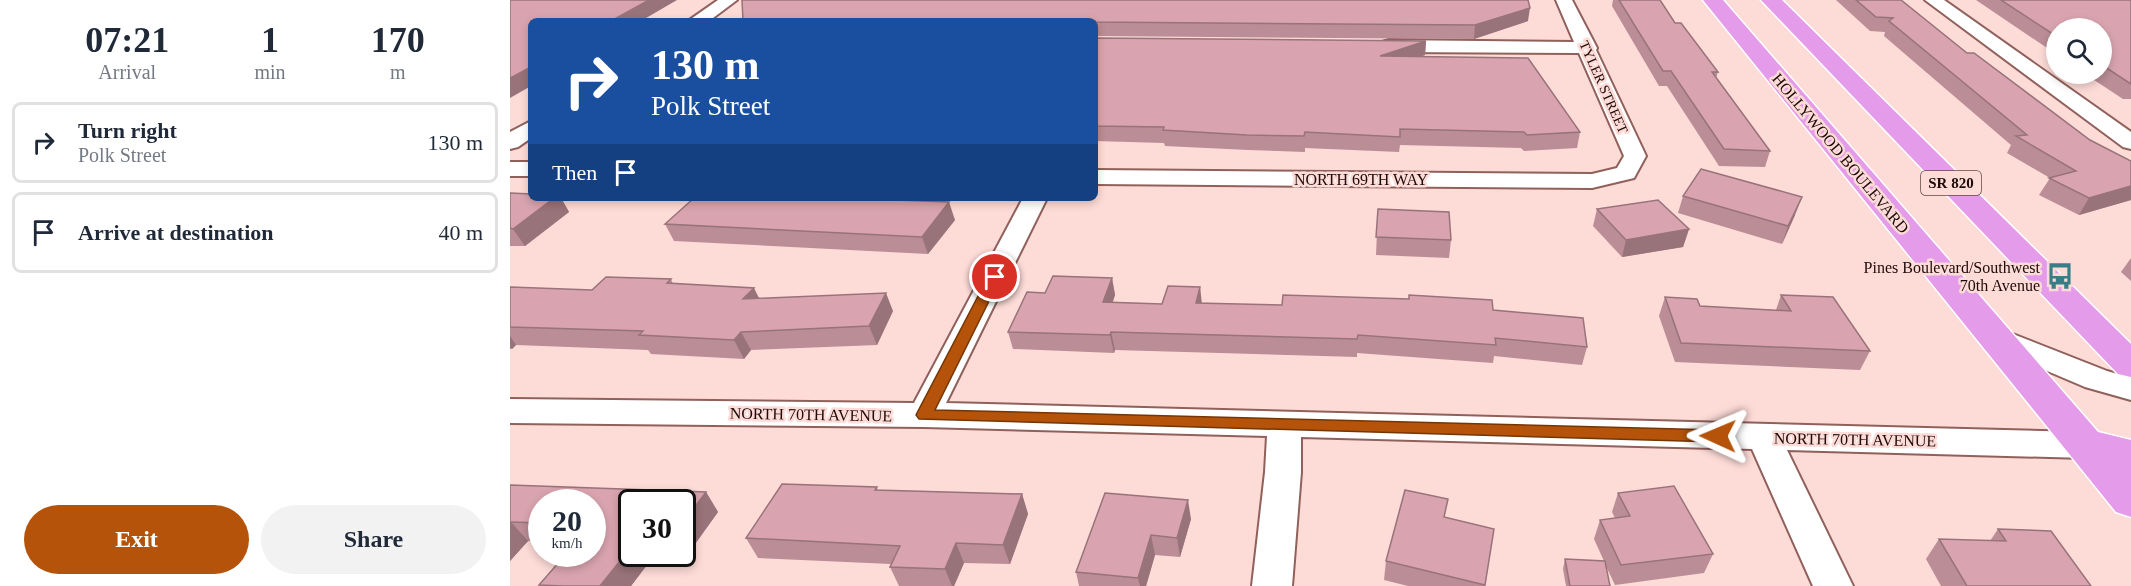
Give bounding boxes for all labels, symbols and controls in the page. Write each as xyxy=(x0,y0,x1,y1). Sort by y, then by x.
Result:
map controls xyxy=(2046,18,2112,84)
button: search xyxy=(2046,18,2112,84)
text: 07:21 xyxy=(85,20,169,60)
text: 1 xyxy=(261,20,279,60)
text: 170 xyxy=(371,20,425,60)
street label: TYLER STREET xyxy=(1576,39,1631,136)
icon: right xyxy=(552,42,630,120)
text: 130 m xyxy=(651,42,760,88)
text: Arrival xyxy=(98,61,156,83)
text: min xyxy=(254,61,286,83)
text: m xyxy=(390,61,406,83)
street label: HOLLYWOOD BOULEVARD xyxy=(1769,70,1912,237)
text: Polk Street xyxy=(651,91,770,121)
text: Turn right xyxy=(78,118,177,143)
icon: right xyxy=(27,126,60,159)
text: 130 m xyxy=(427,130,483,155)
text: Polk Street xyxy=(78,144,166,166)
icon: arrive xyxy=(609,156,642,189)
text: Then xyxy=(552,160,597,185)
street label: NORTH 69TH WAY xyxy=(1294,171,1429,188)
road number: SR 820 xyxy=(1921,171,1981,195)
icon: arrive xyxy=(27,216,60,249)
text: Arrive at destination xyxy=(78,220,274,245)
text: 40 m xyxy=(438,220,483,245)
pin xyxy=(969,251,1020,302)
place label: Pines Boulevard/Southwest 70th Avenue xyxy=(1864,259,2041,294)
icon: arrive xyxy=(978,260,1011,293)
bus stop icon: Pines Boulevard/Southwest 70th Avenue xyxy=(2045,261,2075,291)
position arrow xyxy=(1686,404,1750,468)
street label: NORTH 70TH AVENUE xyxy=(730,405,892,424)
street label: NORTH 70TH AVENUE xyxy=(1774,430,1936,449)
speed limit sign: 30 xyxy=(618,489,696,567)
text: 20 xyxy=(552,504,582,537)
button: Exit xyxy=(24,505,249,574)
button: Share xyxy=(261,505,486,574)
text: km/h xyxy=(552,535,582,551)

